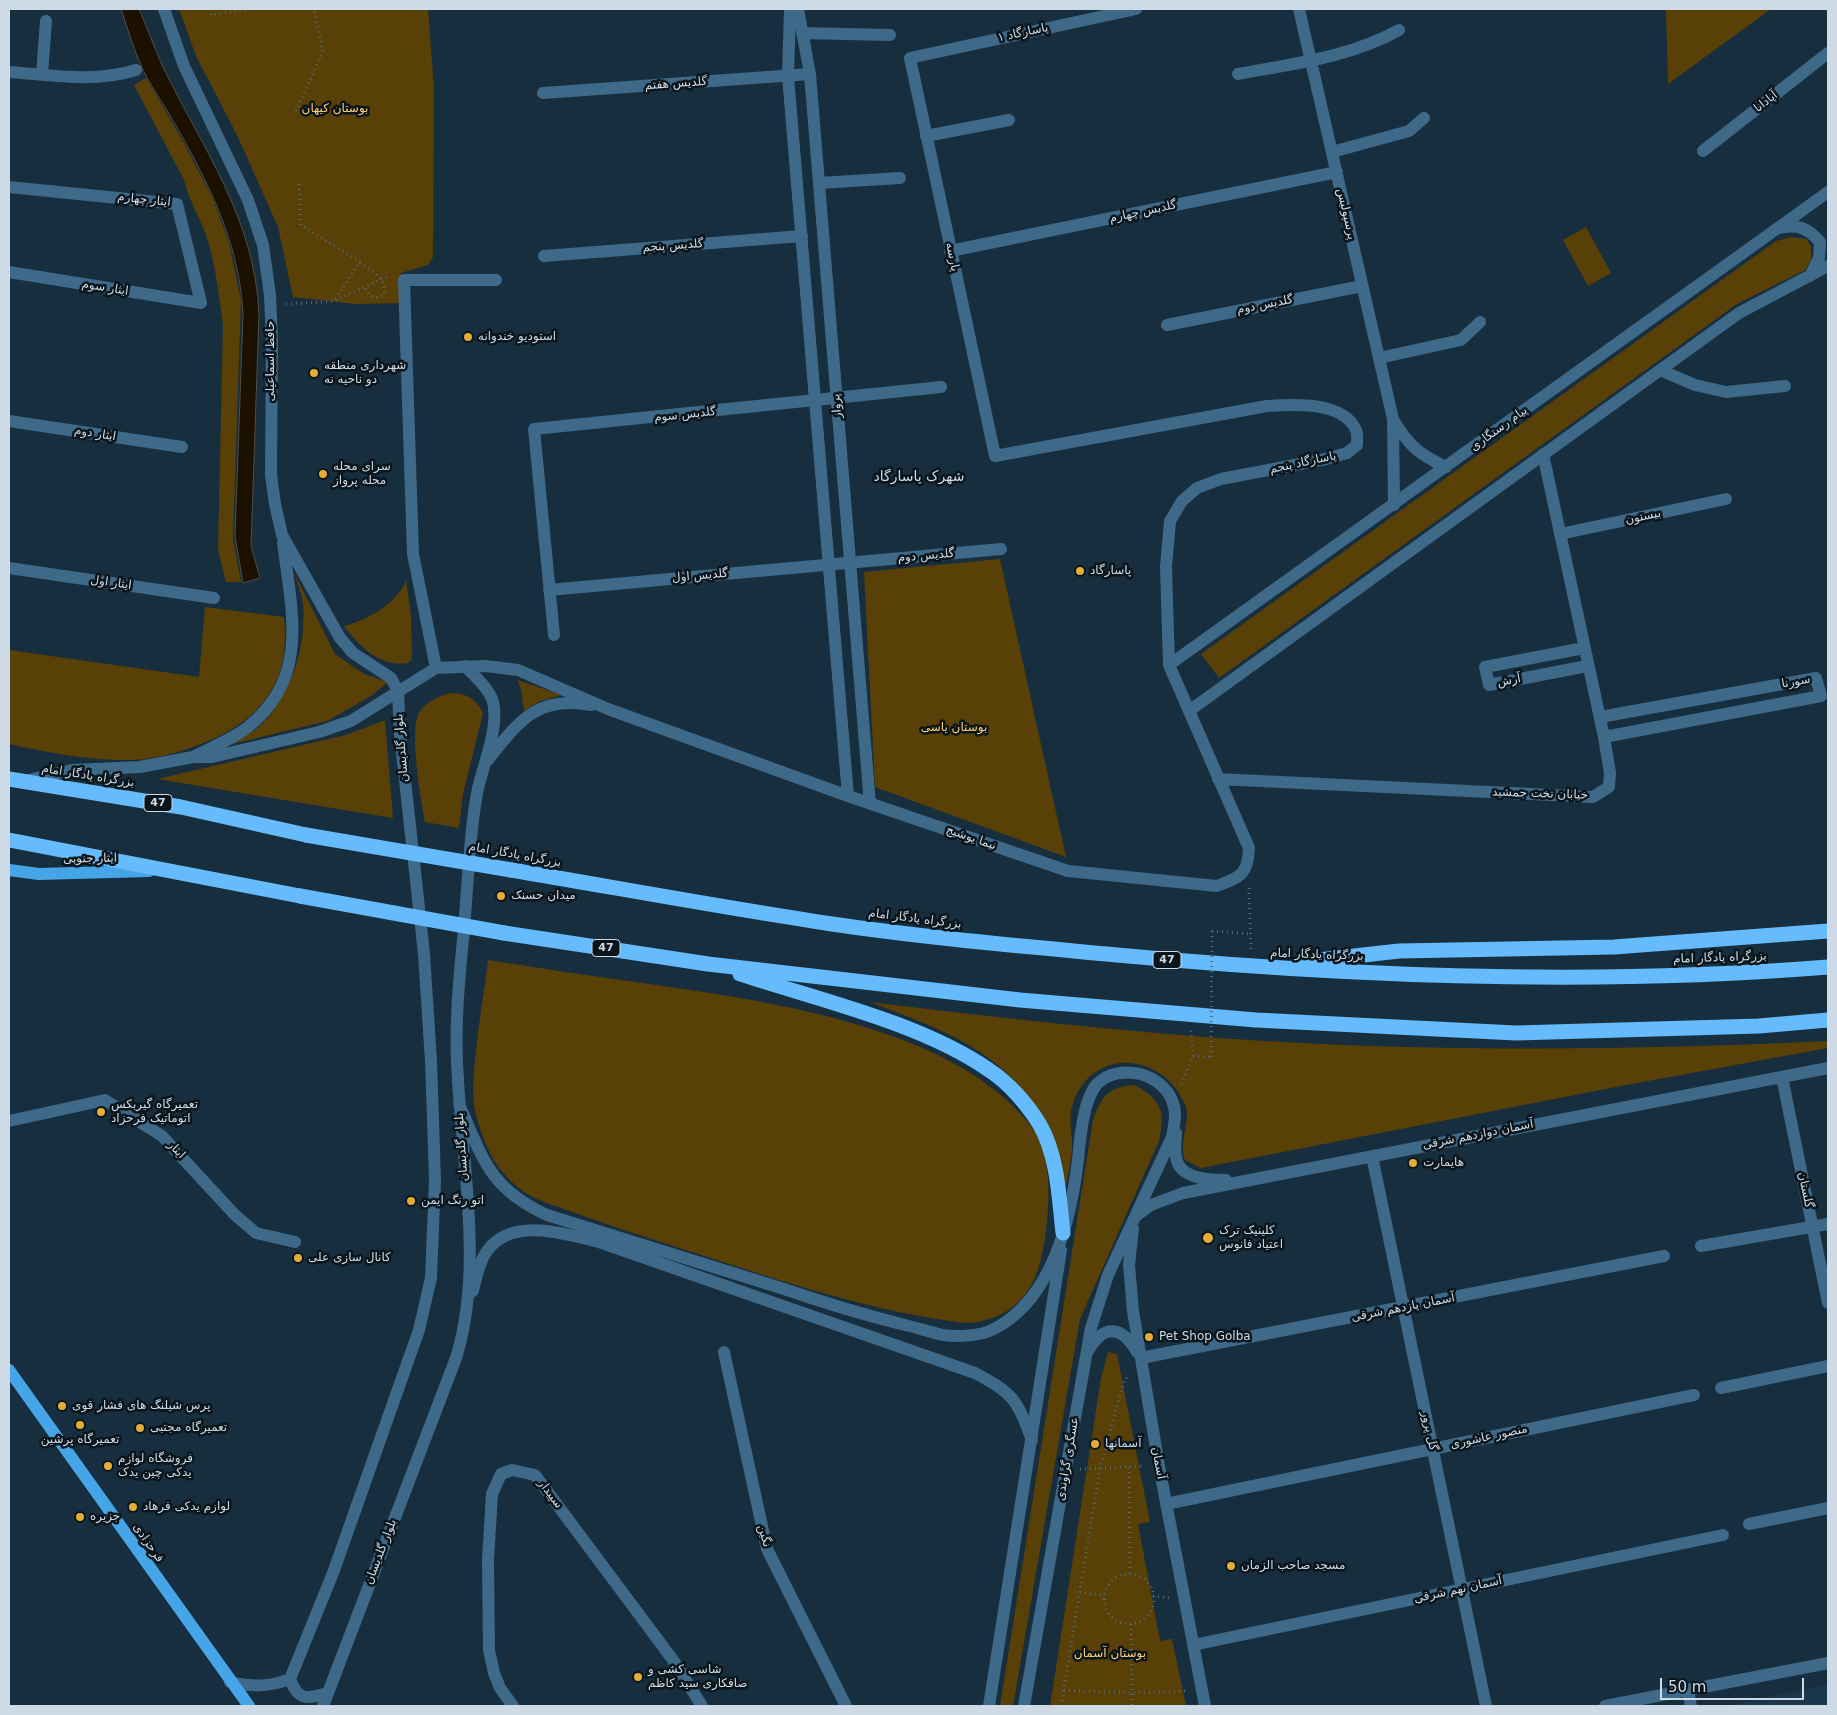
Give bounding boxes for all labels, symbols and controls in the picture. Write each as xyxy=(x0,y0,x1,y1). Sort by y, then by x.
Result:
street label: پاسارگاد ۱ xyxy=(996,21,1050,45)
street label: گلدیس هفتم xyxy=(644,75,708,93)
street label: آپادانا xyxy=(1751,88,1781,116)
park label: بوستان کیهان xyxy=(302,102,368,116)
street label: پرسپولیس xyxy=(1333,187,1359,241)
street label: ایثار چهارم xyxy=(117,190,171,210)
street label: گلدیس چهارم xyxy=(1108,198,1178,226)
street label: گلدیس پنجم xyxy=(642,237,704,255)
street label: پارسه xyxy=(942,241,962,273)
street label: ایثار سوم xyxy=(81,277,129,299)
street label: گلدیس دوم xyxy=(1236,292,1294,318)
street label: حافظ اسماعیلی xyxy=(264,321,278,401)
place label: استودیو خندوانه xyxy=(478,330,556,344)
marker: استودیو خندوانه xyxy=(462,331,474,343)
place label: شهرداری منطقه دو ناحیه نه xyxy=(324,359,406,387)
marker: شهرداری منطقه دو ناحیه نه xyxy=(308,367,320,379)
street label: پرواز xyxy=(829,393,845,419)
street label: پیام رستگاری xyxy=(1468,404,1530,454)
street label: گلدیس سوم xyxy=(653,405,717,425)
street label: ایثار دوم xyxy=(73,424,117,444)
street label: پاسارگاد پنجم xyxy=(1268,449,1338,477)
place label: سرای محله محله پرواز xyxy=(333,460,391,488)
marker: سرای محله محله پرواز xyxy=(317,468,329,480)
district label: شهرک پاسارگاد xyxy=(874,469,964,485)
street label: بیستون xyxy=(1624,506,1662,528)
street label: گلدیس دوم xyxy=(897,546,955,566)
place label: پاسارگاد xyxy=(1090,564,1131,578)
marker: پاسارگاد xyxy=(1074,565,1086,577)
street label: گلدیس اول xyxy=(671,566,729,586)
street label: ایثار اول xyxy=(89,573,133,593)
street label: آرش xyxy=(1496,672,1522,690)
street label: سورنا xyxy=(1780,672,1812,692)
street label: بلوار گلدیسان xyxy=(392,713,412,783)
park label: بوستان یاسی xyxy=(921,721,987,735)
street label: بزرگراه یادگار امام xyxy=(41,762,135,790)
street label: خیابان تخت جمشید xyxy=(1492,785,1588,803)
road number: 47 xyxy=(144,794,172,811)
street label: نیما یوشیج xyxy=(944,823,998,853)
street label: بزرگراه یادگار امام xyxy=(468,840,562,870)
street label: ایثار جنوبی xyxy=(63,851,117,867)
place label: میدان حسنک xyxy=(511,889,576,903)
marker: میدان حسنک xyxy=(495,890,507,902)
street label: بزرگراه یادگار امام xyxy=(868,906,962,932)
road number: 47 xyxy=(592,940,620,956)
street label: بزرگراه یادگار امام xyxy=(1270,946,1364,964)
street label: بزرگراه یادگار امام xyxy=(1673,949,1767,967)
road number: 47 xyxy=(1153,952,1181,968)
place label: تعمیرگاه گیربکس اتوماتیک فرحزاد xyxy=(111,1098,198,1126)
marker: تعمیرگاه گیربکس اتوماتیک فرحزاد xyxy=(95,1106,107,1118)
street label: بلوار گلدیسان xyxy=(452,1112,472,1182)
street label: آسمان دوازدهم شرقی xyxy=(1421,1117,1535,1153)
street label: ایثار xyxy=(164,1138,188,1162)
place label: هایمارت xyxy=(1423,1156,1464,1170)
marker: هایمارت xyxy=(1407,1157,1419,1169)
street label: گلستان xyxy=(1794,1171,1816,1209)
place label: اتو رنگ ایمن xyxy=(421,1194,484,1208)
marker: اتو رنگ ایمن xyxy=(405,1195,417,1207)
place label: کلینیک ترک اعتیاد فانوس xyxy=(1219,1224,1283,1252)
marker: کلینیک ترک اعتیاد فانوس xyxy=(1201,1231,1215,1245)
place label: کانال سازی علی xyxy=(308,1251,391,1265)
marker: کانال سازی علی xyxy=(292,1252,304,1264)
street label: آسمان یازدهم شرقی xyxy=(1350,1291,1456,1325)
place label: Pet Shop Golba xyxy=(1159,1330,1251,1344)
marker: Pet Shop Golba xyxy=(1143,1331,1155,1343)
place label: پرس شیلنگ های فشار قوی xyxy=(72,1399,210,1413)
marker: پرس شیلنگ های فشار قوی xyxy=(56,1400,68,1412)
street label: گل پرور xyxy=(1418,1410,1440,1452)
street label: عسگری گراوندی xyxy=(1054,1416,1082,1502)
marker: تعمیرگاه پرشین xyxy=(74,1419,86,1431)
place label: تعمیرگاه مجتبی xyxy=(150,1421,227,1435)
marker: تعمیرگاه مجتبی xyxy=(134,1422,146,1434)
street label: منصور عاشوری xyxy=(1449,1422,1529,1452)
place label: تعمیرگاه پرشین xyxy=(41,1433,119,1447)
place label: آسمانها xyxy=(1105,1437,1142,1451)
marker: آسمانها xyxy=(1089,1438,1101,1450)
street label: آسمان xyxy=(1148,1446,1168,1480)
place label: فروشگاه لوازم یدکی چین یدک xyxy=(118,1452,193,1480)
marker: فروشگاه لوازم یدکی چین یدک xyxy=(102,1460,114,1472)
street label: سپیدار xyxy=(534,1477,566,1511)
place label: لوازم یدکی فرهاد xyxy=(143,1500,230,1514)
marker: لوازم یدکی فرهاد xyxy=(127,1501,139,1513)
place label: جزیره xyxy=(90,1510,120,1524)
marker: جزیره xyxy=(74,1511,86,1523)
street label: بلوار گلدیسان xyxy=(362,1517,400,1587)
street label: فرحزادی xyxy=(129,1521,167,1565)
street label: نگین xyxy=(754,1523,774,1549)
place label: مسجد صاحب الزمان xyxy=(1241,1559,1345,1573)
marker: مسجد صاحب الزمان xyxy=(1225,1560,1237,1572)
street label: آسمان نهم شرقی xyxy=(1413,1574,1503,1606)
park label: بوستان آسمان xyxy=(1074,1647,1146,1661)
place label: شاسی کشی و صافکاری سید کاظم xyxy=(648,1663,748,1691)
scale bar xyxy=(1662,1668,1806,1700)
marker: شاسی کشی و صافکاری سید کاظم xyxy=(632,1671,644,1683)
text: 50 m xyxy=(1668,1678,1706,1696)

